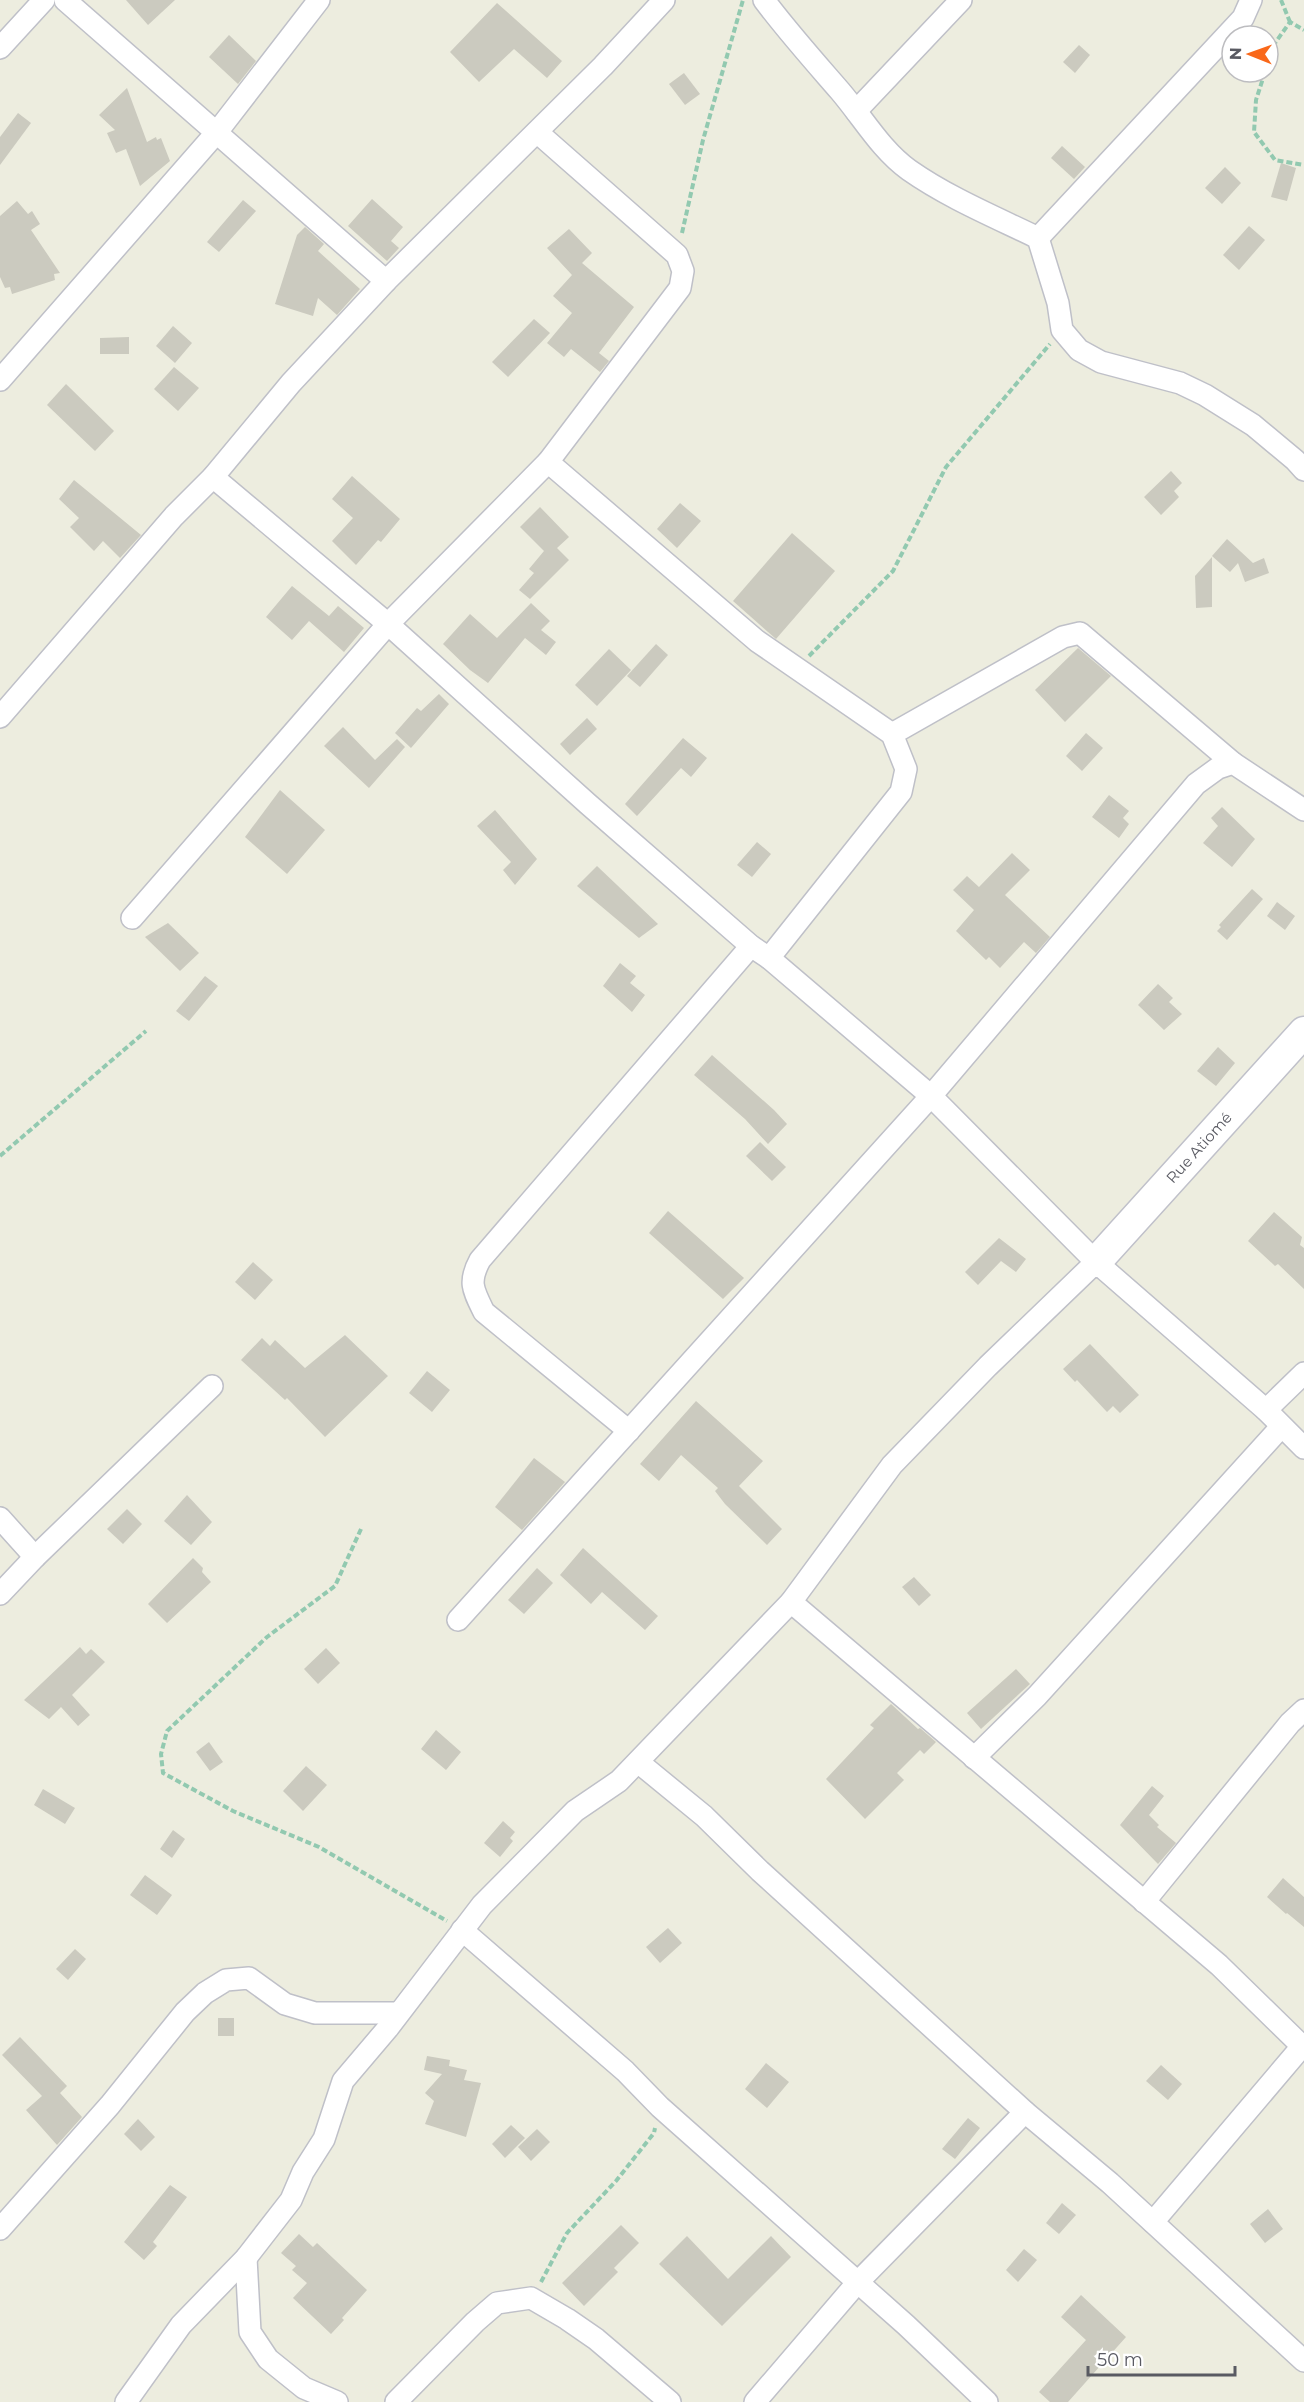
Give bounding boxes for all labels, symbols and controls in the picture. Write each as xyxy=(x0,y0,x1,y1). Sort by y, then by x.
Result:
north arrow xyxy=(1220,24,1280,84)
text: N xyxy=(1226,47,1245,60)
street label: Rue Atiomé xyxy=(1162,1108,1236,1187)
scale bar xyxy=(1088,2339,1235,2377)
text: 50 m xyxy=(1097,2349,1143,2371)

